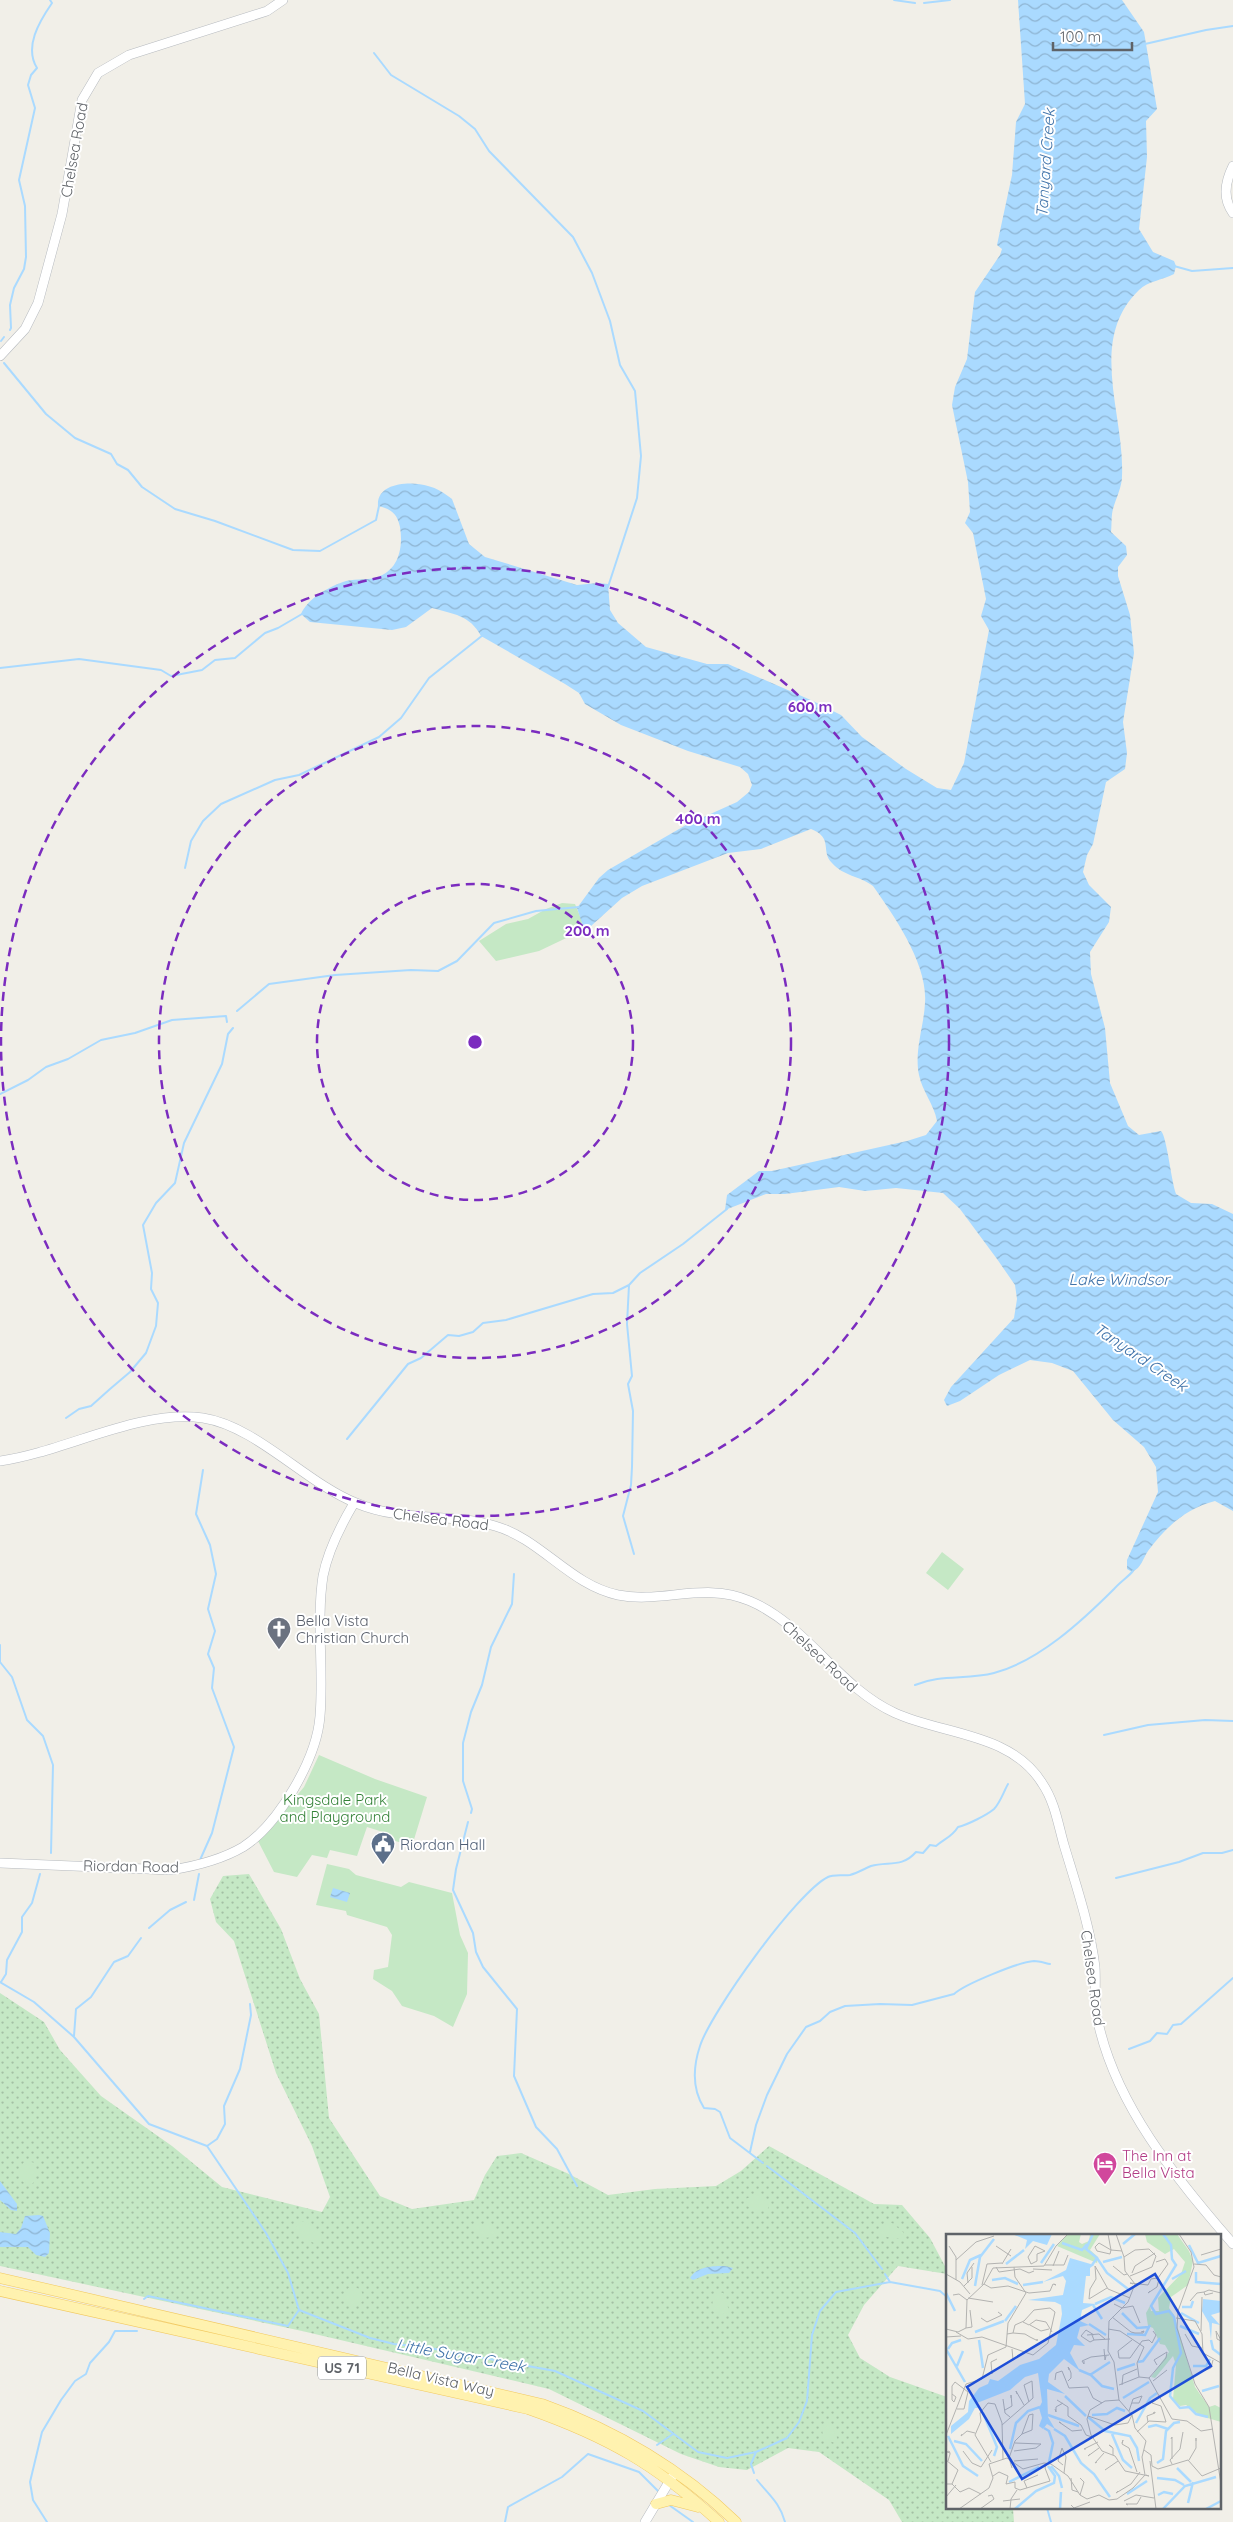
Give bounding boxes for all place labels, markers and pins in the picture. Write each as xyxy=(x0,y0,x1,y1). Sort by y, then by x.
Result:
centre of rings xyxy=(466,1033,484,1051)
place label: Bella Vista Christian Church xyxy=(296,1611,409,1647)
church icon: Bella Vista Christian Church xyxy=(266,1616,292,1650)
public building icon: Riordan Hall xyxy=(370,1831,396,1865)
place label: Riordan Hall xyxy=(400,1835,486,1854)
place label: The Inn at Bella Vista xyxy=(1122,2146,1195,2182)
hotel icon: The Inn at Bella Vista xyxy=(1092,2151,1118,2185)

